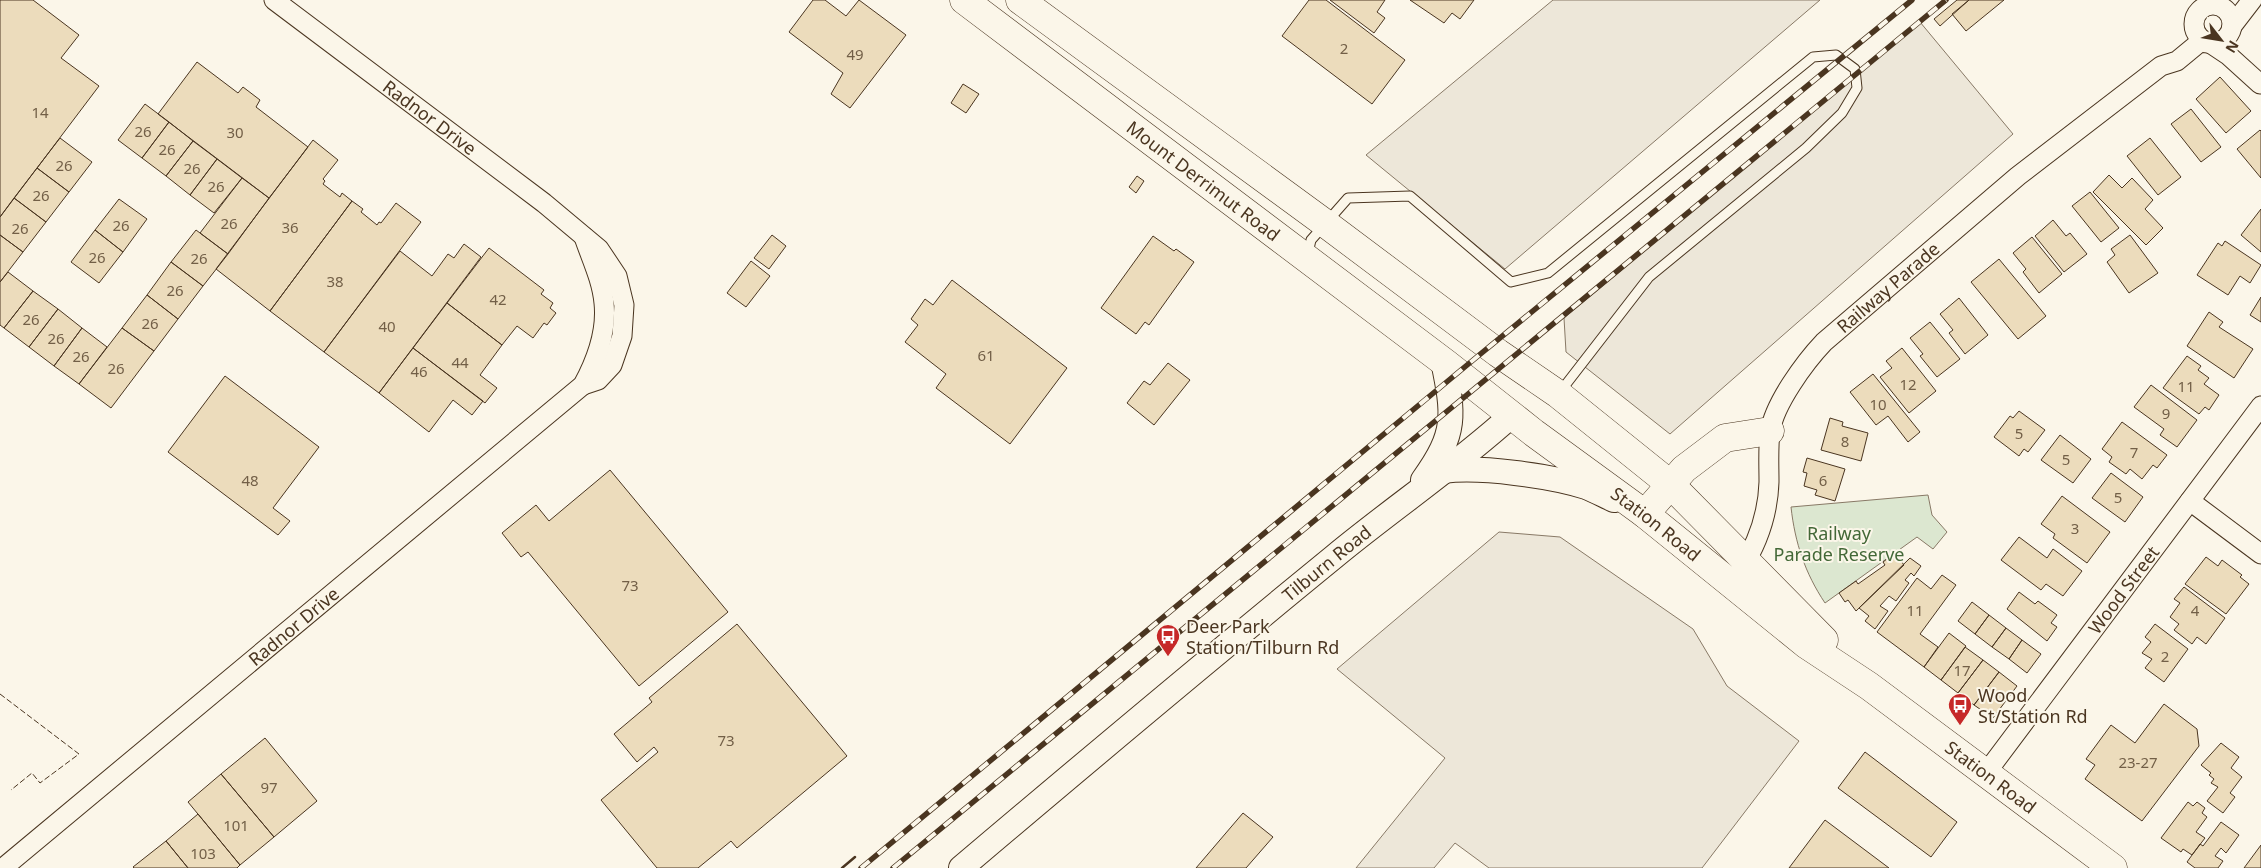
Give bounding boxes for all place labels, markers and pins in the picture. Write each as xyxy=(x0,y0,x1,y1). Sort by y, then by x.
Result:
place label: Deer Park Station/Tilburn Rd xyxy=(1186,614,1339,659)
bus stop icon: Deer Park Station/Tilburn Rd xyxy=(1155,623,1181,657)
place label: Wood St/Station Rd xyxy=(1978,683,2088,728)
bus stop icon: Wood St/Station Rd xyxy=(1947,692,1973,726)

